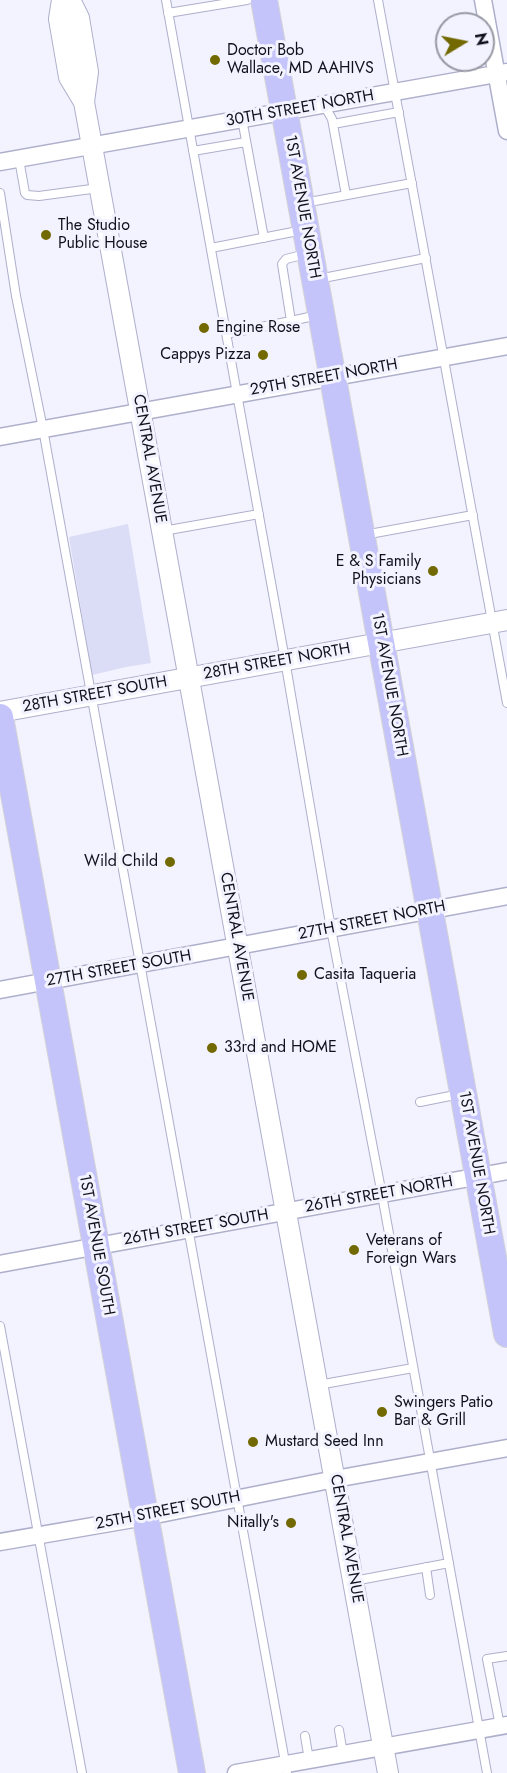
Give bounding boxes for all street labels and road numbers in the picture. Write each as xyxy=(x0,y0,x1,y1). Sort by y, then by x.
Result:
street label: 30TH STREET NORTH xyxy=(225,87,375,131)
street label: 1ST AVENUE NORTH xyxy=(280,134,324,280)
street label: 29TH STREET NORTH xyxy=(249,356,399,400)
street label: CENTRAL AVENUE xyxy=(128,393,170,525)
street label: 1ST AVENUE NORTH xyxy=(367,612,411,758)
street label: 28TH STREET NORTH xyxy=(202,640,352,684)
street label: 28TH STREET SOUTH xyxy=(21,673,169,717)
street label: CENTRAL AVENUE xyxy=(215,871,257,1003)
street label: 27TH STREET NORTH xyxy=(297,897,447,945)
street label: 27TH STREET SOUTH xyxy=(45,947,193,991)
street label: 1ST AVENUE NORTH xyxy=(454,1090,498,1236)
street label: 1ST AVENUE SOUTH xyxy=(74,1173,118,1317)
street label: 26TH STREET NORTH xyxy=(304,1173,454,1217)
street label: 26TH STREET SOUTH xyxy=(122,1206,270,1250)
street label: CENTRAL AVENUE xyxy=(325,1473,367,1605)
street label: 25TH STREET SOUTH xyxy=(94,1488,242,1534)

